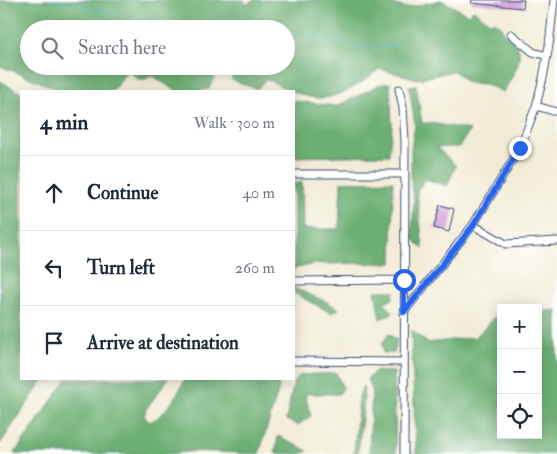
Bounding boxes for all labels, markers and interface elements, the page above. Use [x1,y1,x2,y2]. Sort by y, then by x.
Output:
search box [20,20,295,75]
icon: search [38,34,66,62]
text: Search here [78,36,166,60]
text: 4 min [40,109,88,136]
text: Walk · 300 m [194,113,275,133]
route end [509,137,532,160]
icon: ahead [40,179,68,207]
text: Continue [87,181,158,205]
text: 40 m [242,183,275,203]
icon: left [40,254,68,282]
text: Turn left [87,256,155,280]
text: 260 m [235,258,275,278]
route start [393,269,416,292]
map controls [497,304,542,439]
button: + [497,304,542,349]
icon: arrive [40,329,68,357]
text: Arrive at destination [87,331,239,355]
button: − [497,349,542,394]
button: locate [497,394,542,439]

